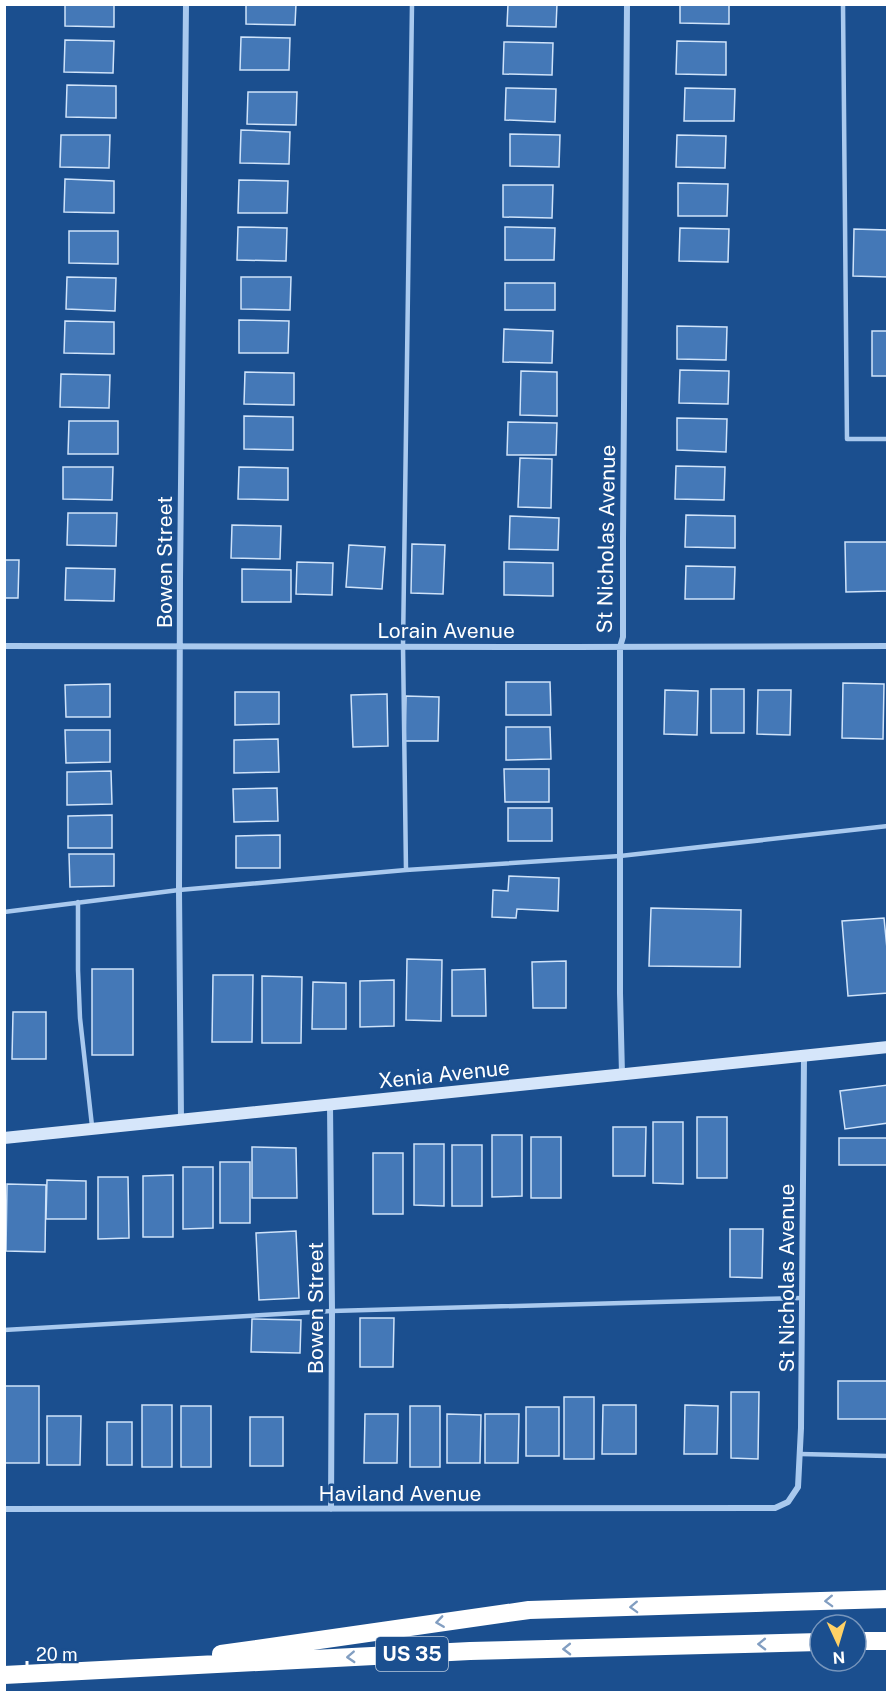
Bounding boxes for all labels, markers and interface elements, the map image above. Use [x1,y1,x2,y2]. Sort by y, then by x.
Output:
street label: St Nicholas Avenue [592,444,620,634]
street label: Bowen Street [152,496,177,628]
street label: Lorain Avenue [377,618,515,643]
street label: Xenia Avenue [377,1055,511,1093]
street label: St Nicholas Avenue [774,1184,799,1372]
street label: Bowen Street [303,1242,328,1374]
street label: Haviland Avenue [319,1481,481,1506]
one-way arrow [825,1594,834,1607]
one-way arrow [630,1600,639,1613]
north arrow [808,1613,868,1673]
one-way arrow [435,1616,445,1628]
scale bar [27,1634,111,1672]
road number: US 35 [376,1637,448,1671]
one-way arrow [757,1637,766,1650]
one-way arrow [562,1642,571,1655]
text: 20 m [36,1644,78,1665]
text: N [832,1648,846,1667]
one-way arrow [346,1651,355,1664]

